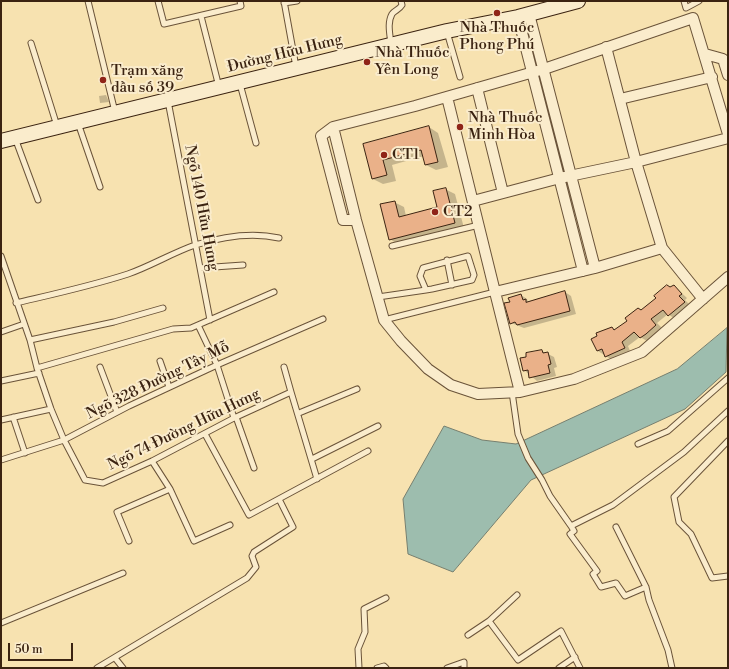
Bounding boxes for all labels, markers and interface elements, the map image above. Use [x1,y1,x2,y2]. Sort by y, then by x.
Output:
marker: Nhà Thuốc Phong Phú [492,8,502,18]
place label: Nhà Thuốc Phong Phú [459,19,535,54]
street label: Đường Hữu Hưng [226,31,344,77]
place label: Nhà Thuốc Yên Long [375,44,450,79]
marker: Nhà Thuốc Yên Long [362,57,372,67]
place label: Trạm xăng dầu số 39 [111,62,183,97]
marker: Trạm xăng dầu số 39 [98,75,108,85]
place label: Nhà Thuốc Minh Hòa [468,109,543,144]
marker: Nhà Thuốc Minh Hòa [455,122,465,132]
street label: Ngõ 140 Hữu Hưng [180,144,222,272]
place label: CT1 [392,146,419,164]
marker: CT1 [379,150,389,160]
place label: CT2 [443,203,472,221]
marker: CT2 [430,207,440,217]
street label: Ngõ 328 Đường Tây Mỗ [83,338,233,424]
street label: Ngõ 74 Đường Hữu Hưng [105,385,263,475]
scale bar [10,635,75,661]
text: 50 m [15,642,43,657]

